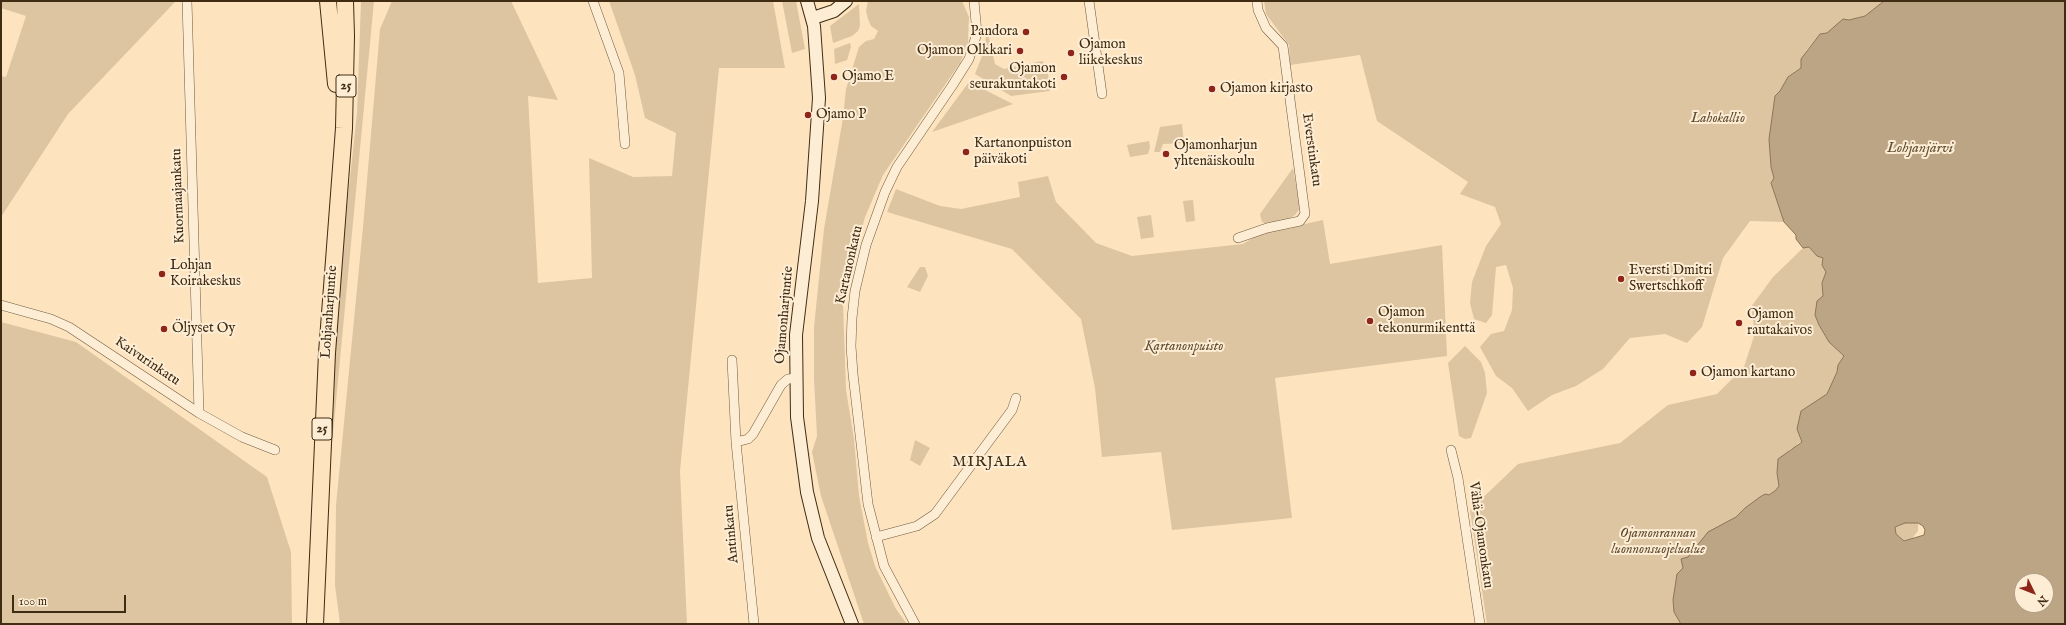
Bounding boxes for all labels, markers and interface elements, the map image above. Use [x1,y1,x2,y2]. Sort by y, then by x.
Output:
place label: Pandora [970,24,1018,40]
marker: Pandora [1021,27,1031,37]
place label: Ojamon liikekeskus [1079,37,1143,70]
place label: Ojamon Olkkari [917,43,1012,59]
marker: Ojamon Olkkari [1015,46,1025,56]
marker: Ojamon liikekeskus [1066,48,1076,58]
place label: Ojamon seurakuntakoti [970,61,1056,94]
place label: Ojamo E [842,69,894,85]
marker: Ojamo E [829,72,839,82]
marker: Ojamon seurakuntakoti [1059,72,1069,82]
road number: 25 [336,75,356,97]
place label: Ojamon kirjasto [1220,81,1313,97]
marker: Ojamon kirjasto [1207,84,1217,94]
place label: Ojamo P [816,107,866,123]
marker: Ojamo P [803,110,813,120]
park label: Lahokallio [1691,111,1745,127]
street label: Everstinkatu [1298,112,1324,188]
place label: Kartanonpuiston päiväkoti [974,136,1072,168]
place label: Ojamonharjun yhtenäiskoulu [1174,138,1257,170]
water label: Lohjanjärvi [1887,140,1953,158]
marker: Kartanonpuiston päiväkoti [961,147,971,157]
street label: Kuormaajankatu [169,148,189,244]
marker: Ojamonharjun yhtenäiskoulu [1161,149,1171,159]
street label: Kartanonkatu [833,224,867,306]
place label: Lohjan Koirakeskus [170,258,241,290]
place label: Eversti Dmitri Swertschkoff [1629,263,1712,296]
street label: Lohjanharjuntie [318,265,342,359]
street label: Ojamonharjuntie [772,265,798,365]
marker: Lohjan Koirakeskus [157,269,167,279]
marker: Eversti Dmitri Swertschkoff [1616,274,1626,284]
place label: Ojamon tekonurmikenttä [1378,305,1475,338]
place label: Ojamon rautakaivos [1747,307,1812,340]
marker: Ojamon tekonurmikenttä [1365,316,1375,326]
marker: Ojamon rautakaivos [1734,318,1744,328]
place label: Öljyset Oy [172,321,235,337]
marker: Öljyset Oy [159,324,169,334]
street label: Kaivurinkatu [111,334,183,390]
park label: Kartanonpuisto [1145,339,1223,355]
place label: Ojamon kartano [1701,365,1795,381]
marker: Ojamon kartano [1688,368,1698,378]
road number: 25 [312,418,332,440]
district label: MIRJALA [952,454,1028,472]
street label: Vähä-Ojamonkatu [1464,481,1496,589]
street label: Antinkatu [721,504,743,564]
park label: Ojamonrannan luonnonsuojelualue [1611,526,1705,558]
north arrow [2014,573,2054,613]
scale bar [14,587,128,613]
text: N [2034,592,2050,609]
text: 100 m [19,594,47,609]

